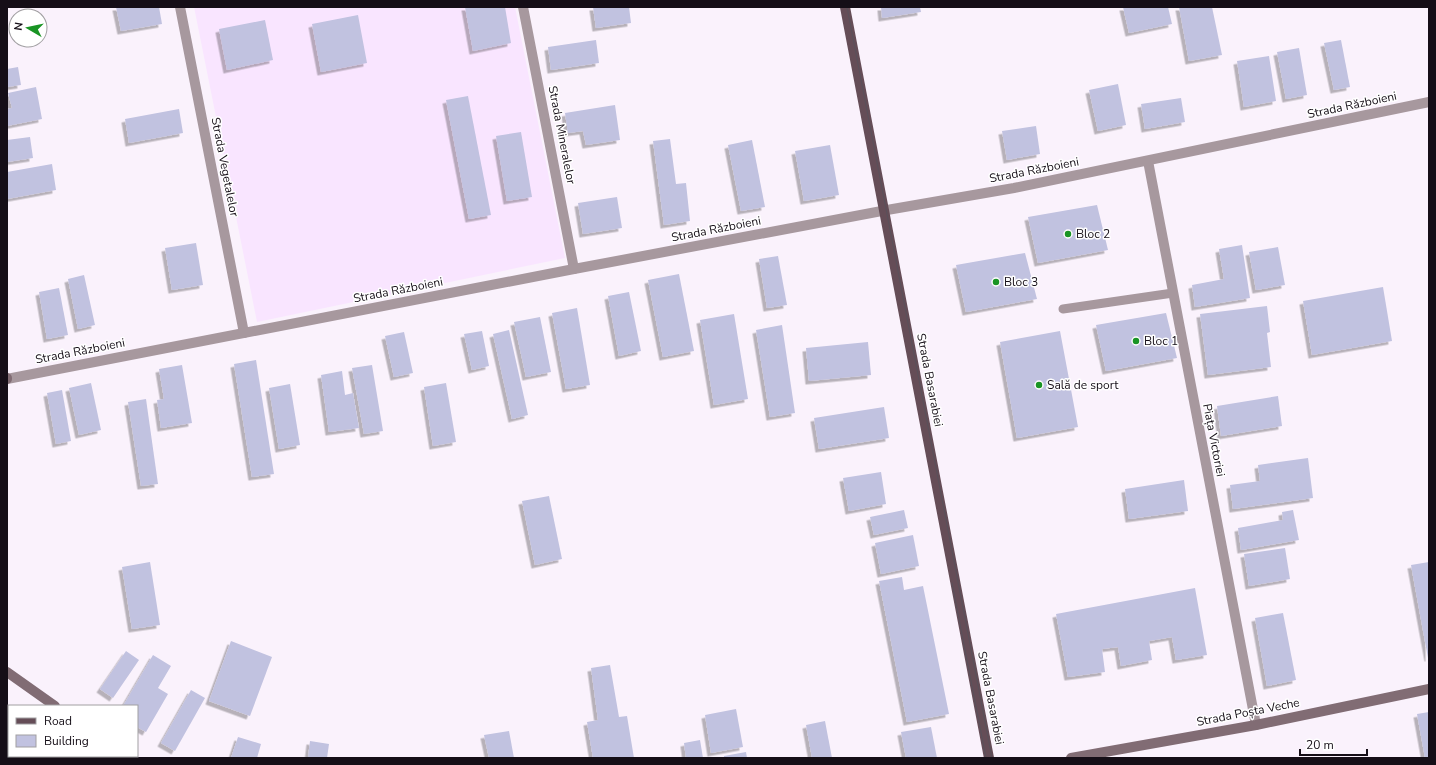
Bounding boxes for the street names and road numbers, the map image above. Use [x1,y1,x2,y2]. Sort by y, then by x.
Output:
street label: Strada Mineralelor [545,84,580,186]
street label: Strada Războieni [1306,88,1398,122]
street label: Strada Vegetalelor [208,116,243,219]
street label: Strada Războieni [988,153,1080,187]
street label: Strada Războieni [670,212,762,246]
street label: Strada Războieni [352,273,444,307]
street label: Strada Basarabiei [913,332,947,428]
street label: Strada Războieni [34,334,126,368]
street label: Piața Victoriei [1199,402,1229,478]
street label: Strada Basarabiei [974,650,1008,746]
street label: Strada Poșta Veche [1195,694,1301,730]

